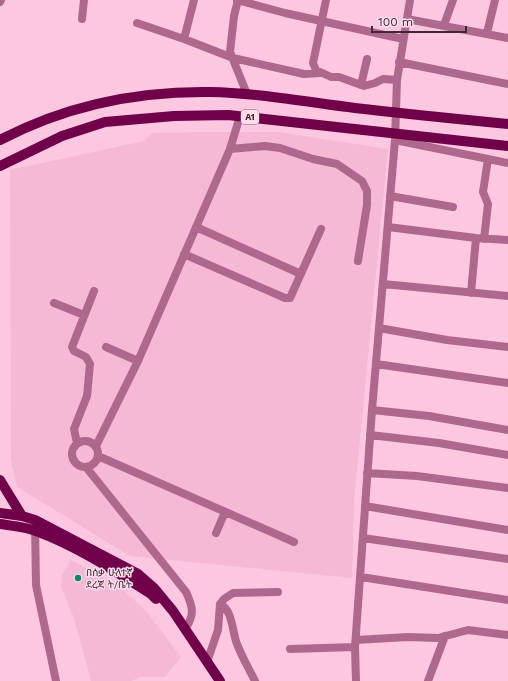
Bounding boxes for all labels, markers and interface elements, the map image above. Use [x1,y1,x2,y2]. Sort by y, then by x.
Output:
scale bar [372,8,466,34]
text: 100 m [378,15,413,29]
road number: A1 [241,110,259,124]
place label: በሰቃ ሁለተኛ ደረጃ ት/ቤት [86,567,133,590]
marker: በሰቃ ሁለተኛ ደረጃ ት/ቤት [73,573,83,583]

